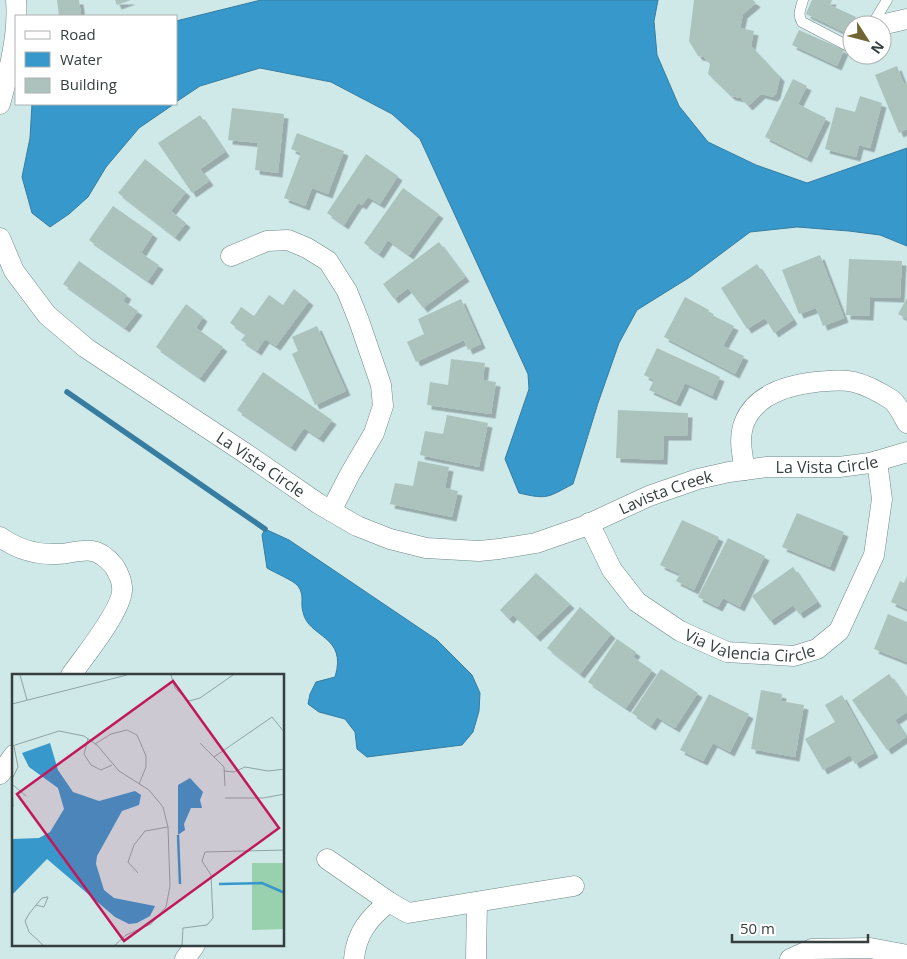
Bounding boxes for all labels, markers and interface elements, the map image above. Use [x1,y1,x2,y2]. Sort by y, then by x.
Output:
legend [15,15,178,105]
north arrow [842,15,892,65]
text: Road [60,24,96,44]
text: N [867,38,889,58]
text: Water [60,49,102,69]
text: Building [60,74,117,94]
street label: La Vista Circle [212,426,310,502]
street label: La Vista Circle [776,450,881,478]
street label: Lavista Creek [615,465,715,520]
street label: Via Valencia Circle [681,623,818,667]
inset map [12,674,285,946]
scale bar [732,912,868,944]
text: 50 m [740,918,775,938]

